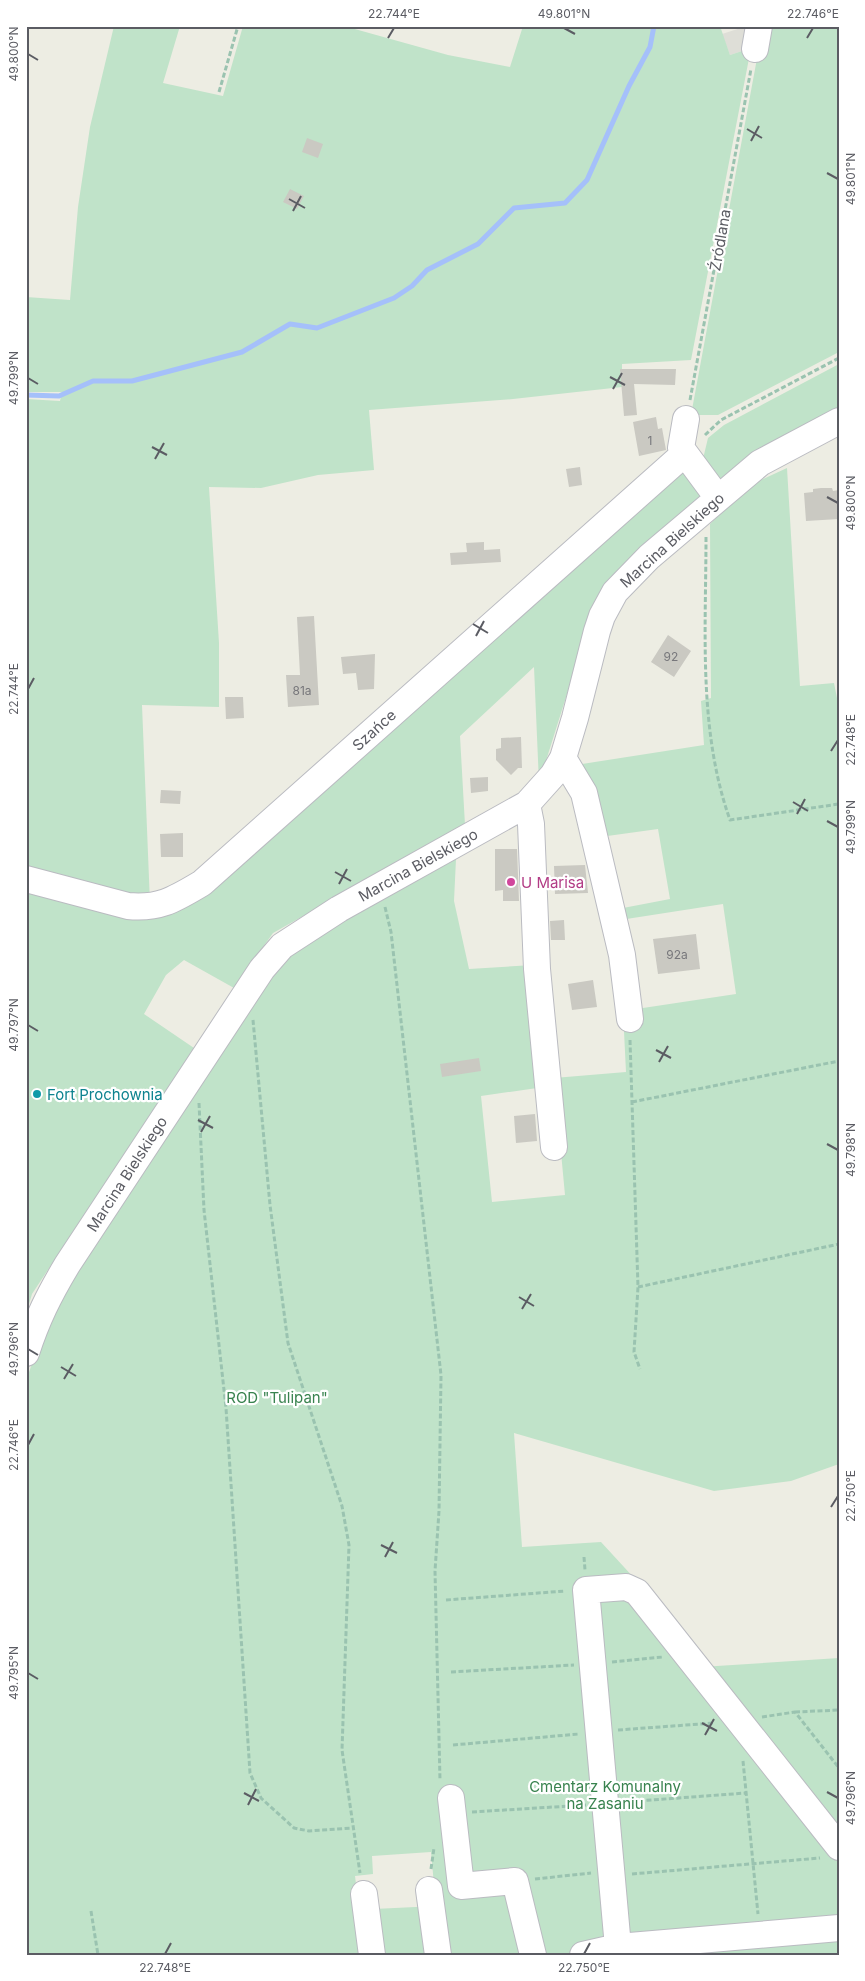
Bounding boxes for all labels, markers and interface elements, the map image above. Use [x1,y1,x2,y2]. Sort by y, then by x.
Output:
text: 22.744°E [368,6,420,21]
text: 49.801°N [538,6,590,21]
text: 22.746°E [787,6,839,21]
text: 49.800°N [6,26,21,82]
text: 49.801°N [843,153,858,205]
street label: Źródlana [705,208,735,272]
text: 49.799°N [6,351,21,405]
house number: 1 [648,433,652,448]
text: 49.800°N [843,475,858,531]
street label: Marcina Bielskiego [616,488,728,592]
house number: 92 [664,649,678,664]
text: 22.744°E [6,663,21,715]
house number: 81a [292,683,312,698]
street label: Szańce [348,705,400,755]
text: 22.748°E [843,714,858,766]
text: 49.799°N [843,800,858,854]
street label: Marcina Bielskiego [355,824,481,906]
place label: U Marisa [521,873,584,892]
marker: U Marisa [505,876,517,888]
house number: 92a [666,947,688,962]
text: 49.797°N [6,998,21,1052]
place label: Fort Prochownia [47,1085,163,1104]
marker: Fort Prochownia [31,1088,43,1100]
street label: Marcina Bielskiego [83,1113,171,1235]
text: 49.798°N [843,1123,858,1177]
text: 49.796°N [6,1322,21,1376]
park label: ROD "Tulipan" [226,1388,328,1407]
text: 22.746°E [6,1419,21,1471]
text: 22.750°E [843,1470,858,1522]
text: 49.795°N [6,1646,21,1700]
text: 49.796°N [843,1771,858,1825]
park label: Cmentarz Komunalny na Zasaniu [529,1777,681,1813]
text: 22.748°E [139,1960,191,1975]
text: 22.750°E [558,1960,610,1975]

